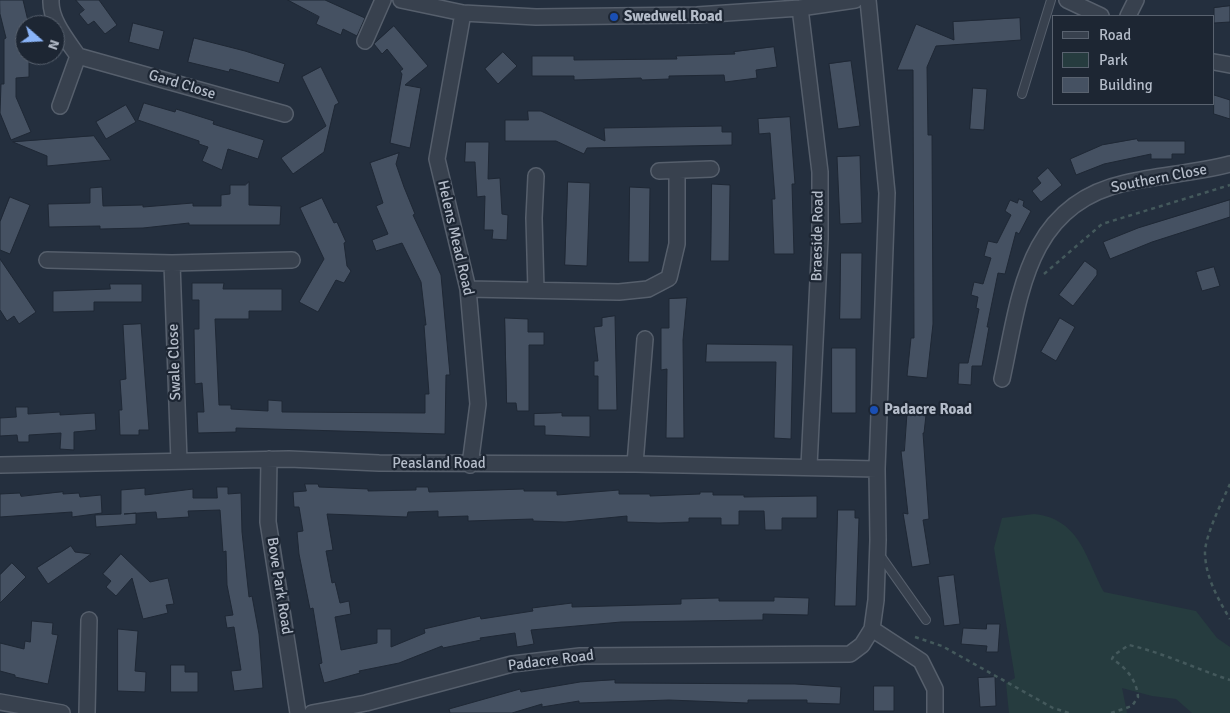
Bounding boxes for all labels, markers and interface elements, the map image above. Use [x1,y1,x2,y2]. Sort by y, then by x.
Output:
place label: Swedwell Road [624,8,723,26]
marker: Swedwell Road [608,11,620,23]
north arrow [15,15,65,65]
legend [1052,15,1215,105]
text: Road [1099,26,1131,44]
text: N [44,37,63,52]
text: Park [1099,51,1128,69]
street label: Gard Close [146,66,218,104]
text: Building [1099,76,1153,94]
street label: Southern Close [1109,161,1209,197]
street label: Helens Mead Road [433,179,477,297]
street label: Braeside Road [808,190,828,282]
street label: Swale Close [165,323,185,401]
place label: Padacre Road [884,401,972,419]
marker: Padacre Road [868,404,880,416]
street label: Peasland Road [392,455,486,473]
street label: Bove Park Road [262,536,296,636]
street label: Padacre Road [507,647,595,675]

